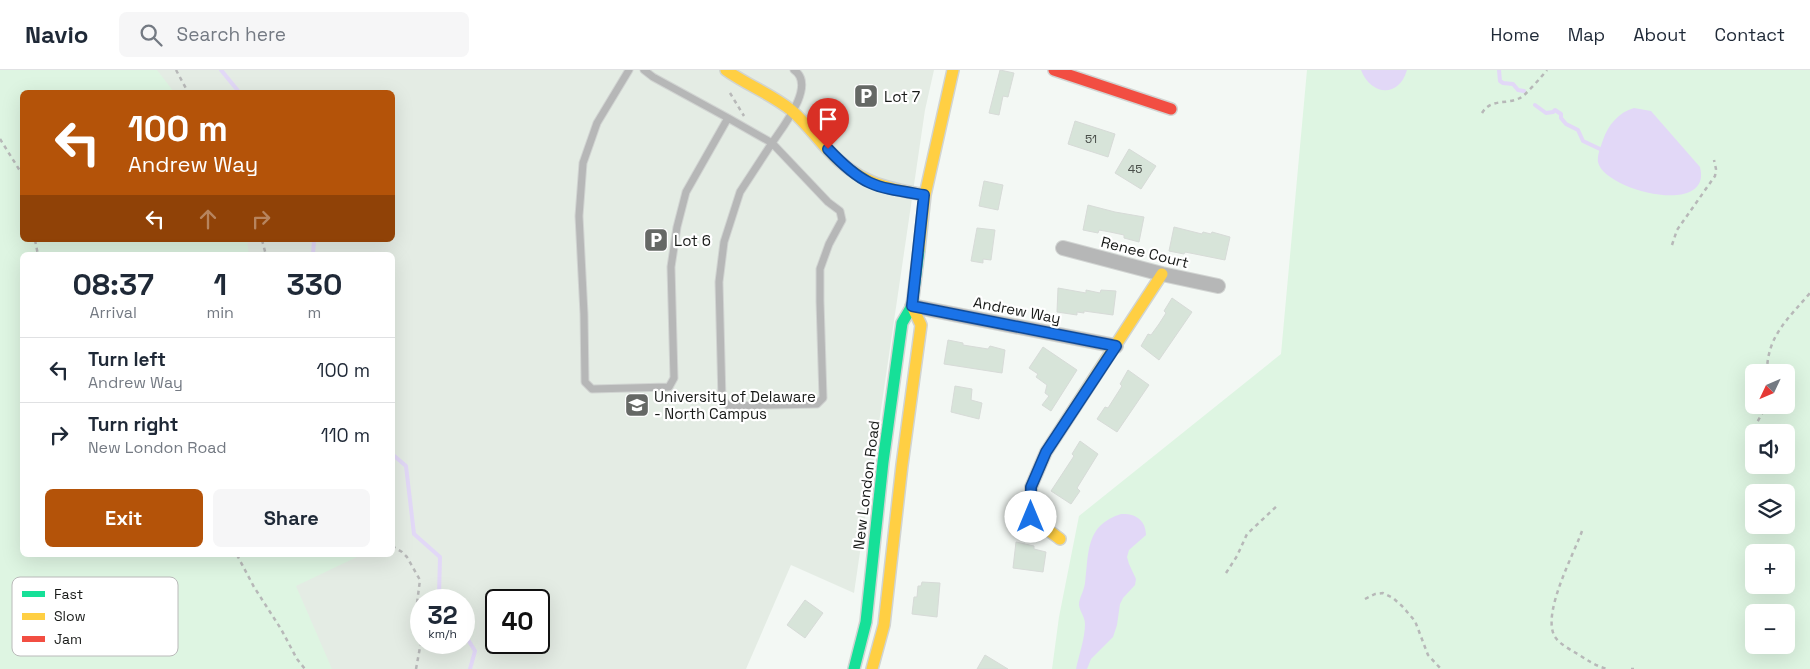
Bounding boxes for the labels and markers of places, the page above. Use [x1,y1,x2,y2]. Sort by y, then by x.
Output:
parking icon: Lot 7 [853,83,879,109]
place label: Lot 7 [884,87,920,106]
pin [807,98,849,149]
parking icon: Lot 6 [643,227,669,253]
place label: Lot 6 [674,231,711,250]
place label: University of Delaware - North Campus [654,387,816,423]
school or university icon: University of Delaware - North Campus [624,392,650,418]

